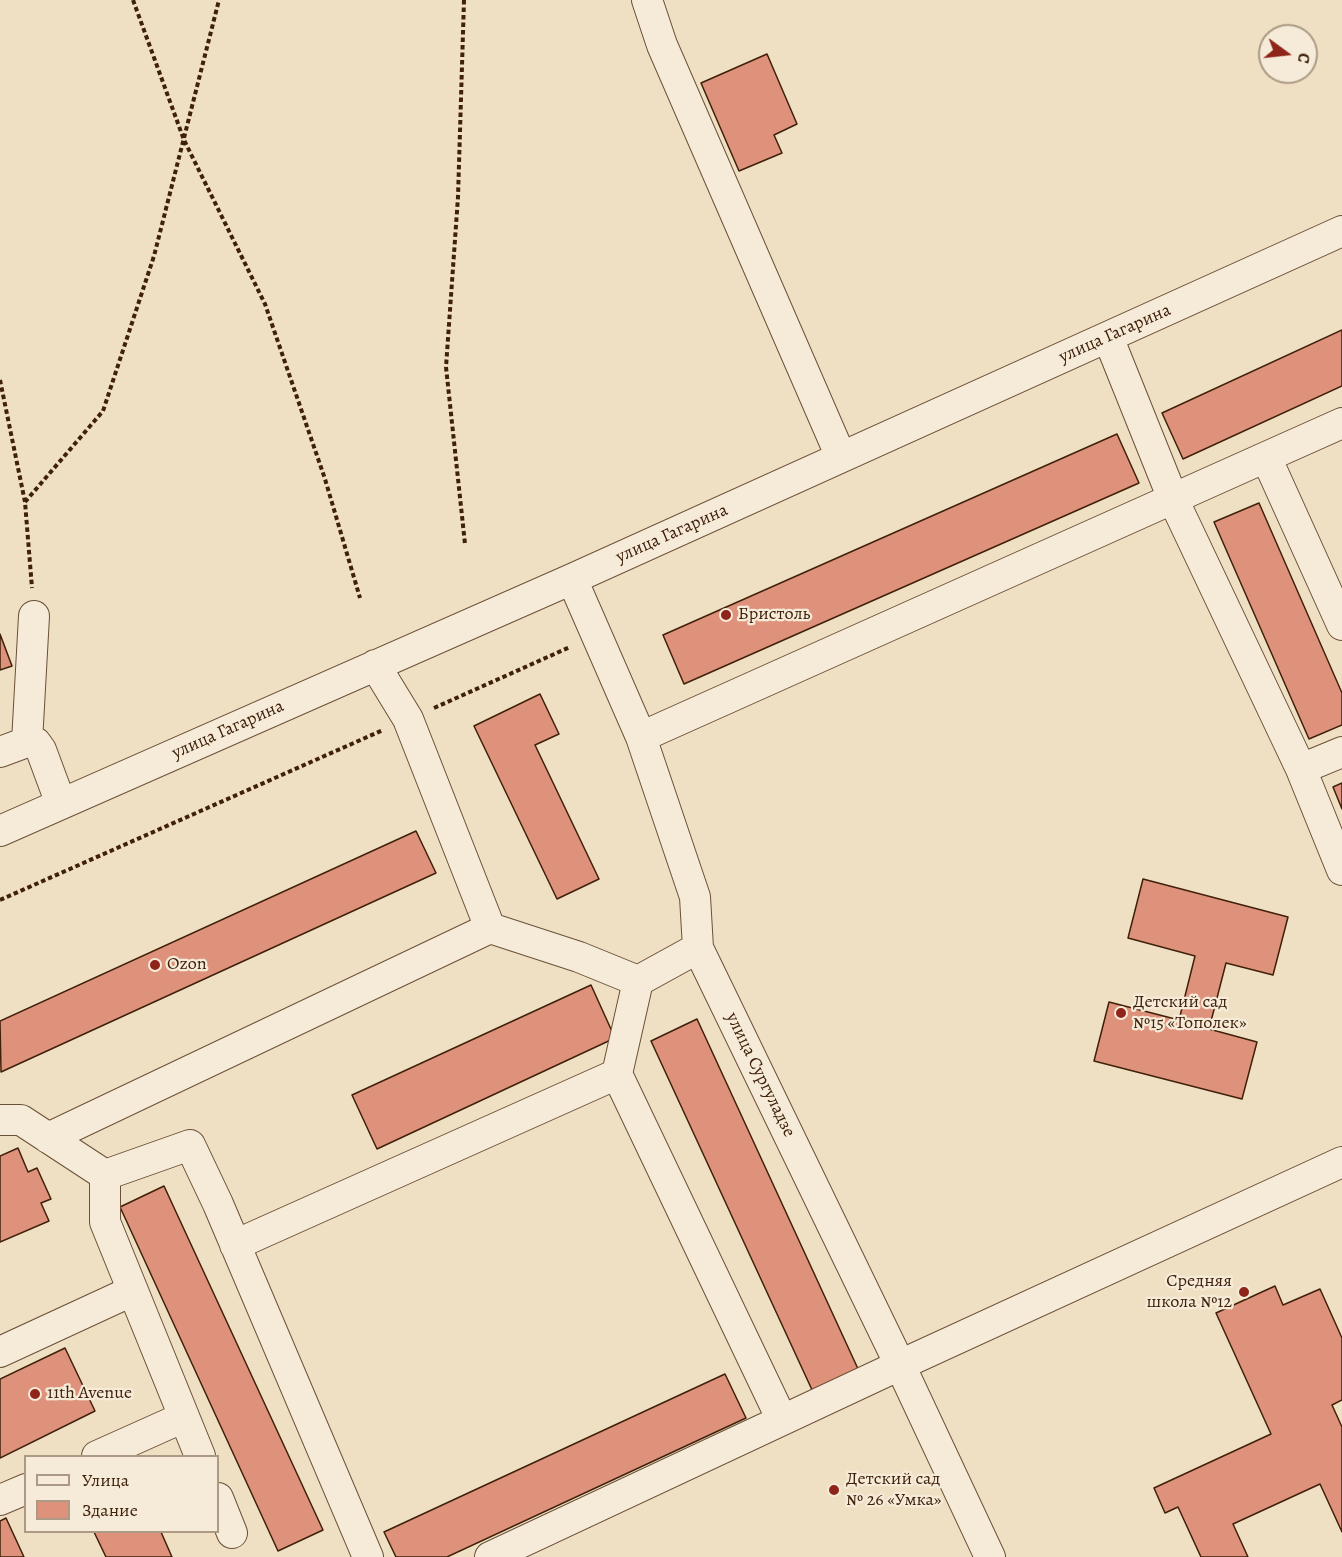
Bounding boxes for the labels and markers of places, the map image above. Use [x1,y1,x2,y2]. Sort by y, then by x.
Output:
place label: Бристоль [738,604,810,626]
marker: Бристоль [719,608,733,622]
place label: Ozon [167,954,207,976]
marker: Ozon [148,958,162,972]
place label: Детский сад №15 «Тополек» [1133,992,1247,1034]
marker: Детский сад №15 «Тополек» [1114,1006,1128,1020]
place label: Средняя школа №12 [1147,1271,1232,1314]
marker: Средняя школа №12 [1237,1285,1251,1299]
place label: 11th Avenue [47,1383,132,1405]
marker: 11th Avenue [28,1387,42,1401]
place label: Детский сад № 26 «Умка» [846,1469,942,1512]
marker: Детский сад № 26 «Умка» [827,1483,841,1497]

